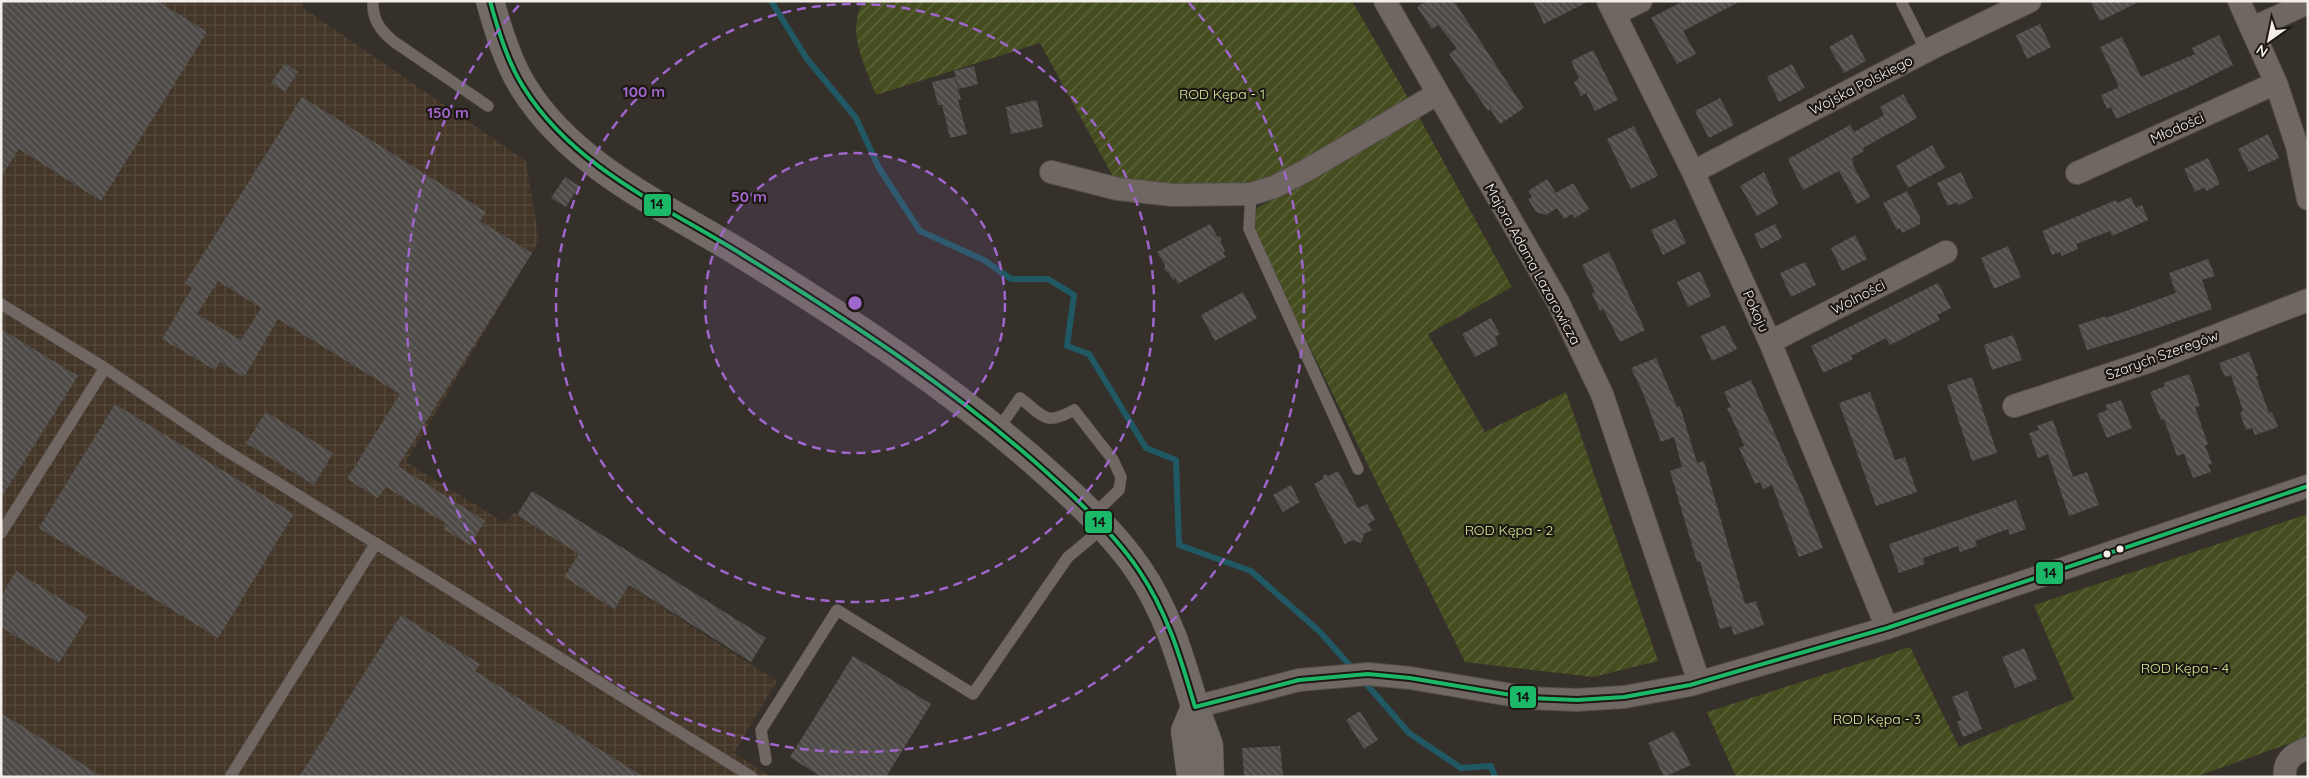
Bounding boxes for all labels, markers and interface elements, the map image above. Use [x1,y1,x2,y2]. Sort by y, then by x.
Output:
north arrow [2244,15,2294,65]
text: N [2253,41,2271,61]
street label: Wojska Polskiego [1806,51,1916,119]
text: 100 m [623,82,665,101]
park label: ROD Kępa - 1 [1179,85,1265,103]
text: 150 m [427,103,469,122]
street label: Młodości [2147,108,2207,148]
street label: Majora Adama Lazarowicza [1481,180,1585,348]
text: 50 m [731,187,767,206]
line badge: 14 [643,193,672,217]
text: 14 [650,195,664,213]
street label: Wolności [1828,276,1888,318]
street label: Pokoju [1739,287,1773,335]
centre of rings [846,294,864,312]
street label: Szarych Szeregów [2103,326,2221,384]
line badge: 14 [1084,510,1113,534]
text: 14 [1092,513,1106,531]
park label: ROD Kępa - 2 [1465,521,1554,539]
unlabelled marker [2115,544,2125,554]
unlabelled marker [2102,549,2112,559]
line badge: 14 [2035,561,2064,585]
text: 14 [2043,564,2057,582]
park label: ROD Kępa - 4 [2141,659,2229,677]
line badge: 14 [1509,685,1537,709]
text: 14 [1516,688,1530,706]
park label: ROD Kępa - 3 [1833,710,1921,728]

